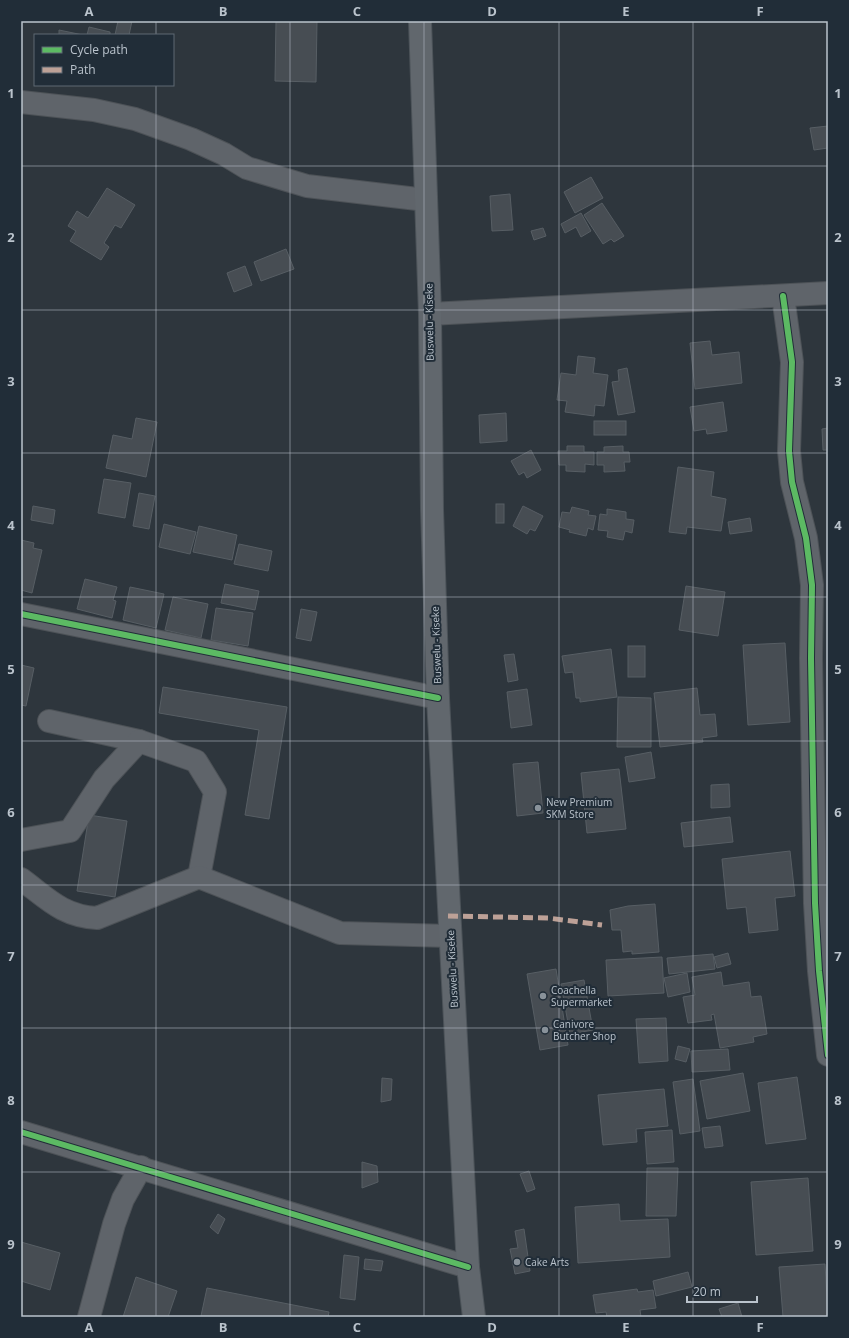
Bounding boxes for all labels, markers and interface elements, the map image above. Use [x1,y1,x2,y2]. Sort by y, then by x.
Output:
text: A [85,2,94,20]
text: B [219,2,228,20]
text: C [353,2,361,20]
text: D [487,2,497,20]
text: E [622,2,630,20]
text: F [756,2,764,20]
legend [34,34,174,86]
text: Cycle path [70,41,128,58]
text: Path [70,61,96,78]
text: 1 [7,84,15,102]
text: 1 [834,84,842,102]
text: 2 [7,228,15,246]
text: 2 [834,228,842,246]
street label: Buswelu - Kiseke [421,283,437,361]
text: 3 [7,372,15,390]
text: 3 [834,372,842,390]
text: 4 [7,516,15,534]
text: 4 [834,516,842,534]
street label: Buswelu - Kiseke [428,606,444,684]
text: 5 [7,660,15,678]
text: 5 [834,660,842,678]
place label: New Premium SKM Store [546,795,612,821]
text: 6 [7,803,15,821]
marker: New Premium SKM Store [533,803,543,813]
text: 6 [834,803,842,821]
street label: Buswelu - Kiseke [443,929,461,1008]
text: 7 [7,947,15,965]
text: 7 [834,947,842,965]
place label: Coachella Supermarket [551,983,612,1009]
marker: Coachella Supermarket [538,991,548,1001]
place label: Canivore Butcher Shop [553,1017,616,1043]
marker: Canivore Butcher Shop [540,1025,550,1035]
text: 8 [7,1091,15,1109]
text: 8 [834,1091,842,1109]
text: 9 [7,1235,15,1253]
text: 9 [834,1235,842,1253]
place label: Cake Arts [525,1255,569,1269]
marker: Cake Arts [512,1257,522,1267]
scale bar [687,1278,757,1304]
text: 20 m [693,1283,721,1300]
text: A [85,1318,94,1336]
text: B [219,1318,228,1336]
text: C [353,1318,361,1336]
text: D [487,1318,497,1336]
text: E [622,1318,630,1336]
text: F [756,1318,764,1336]

